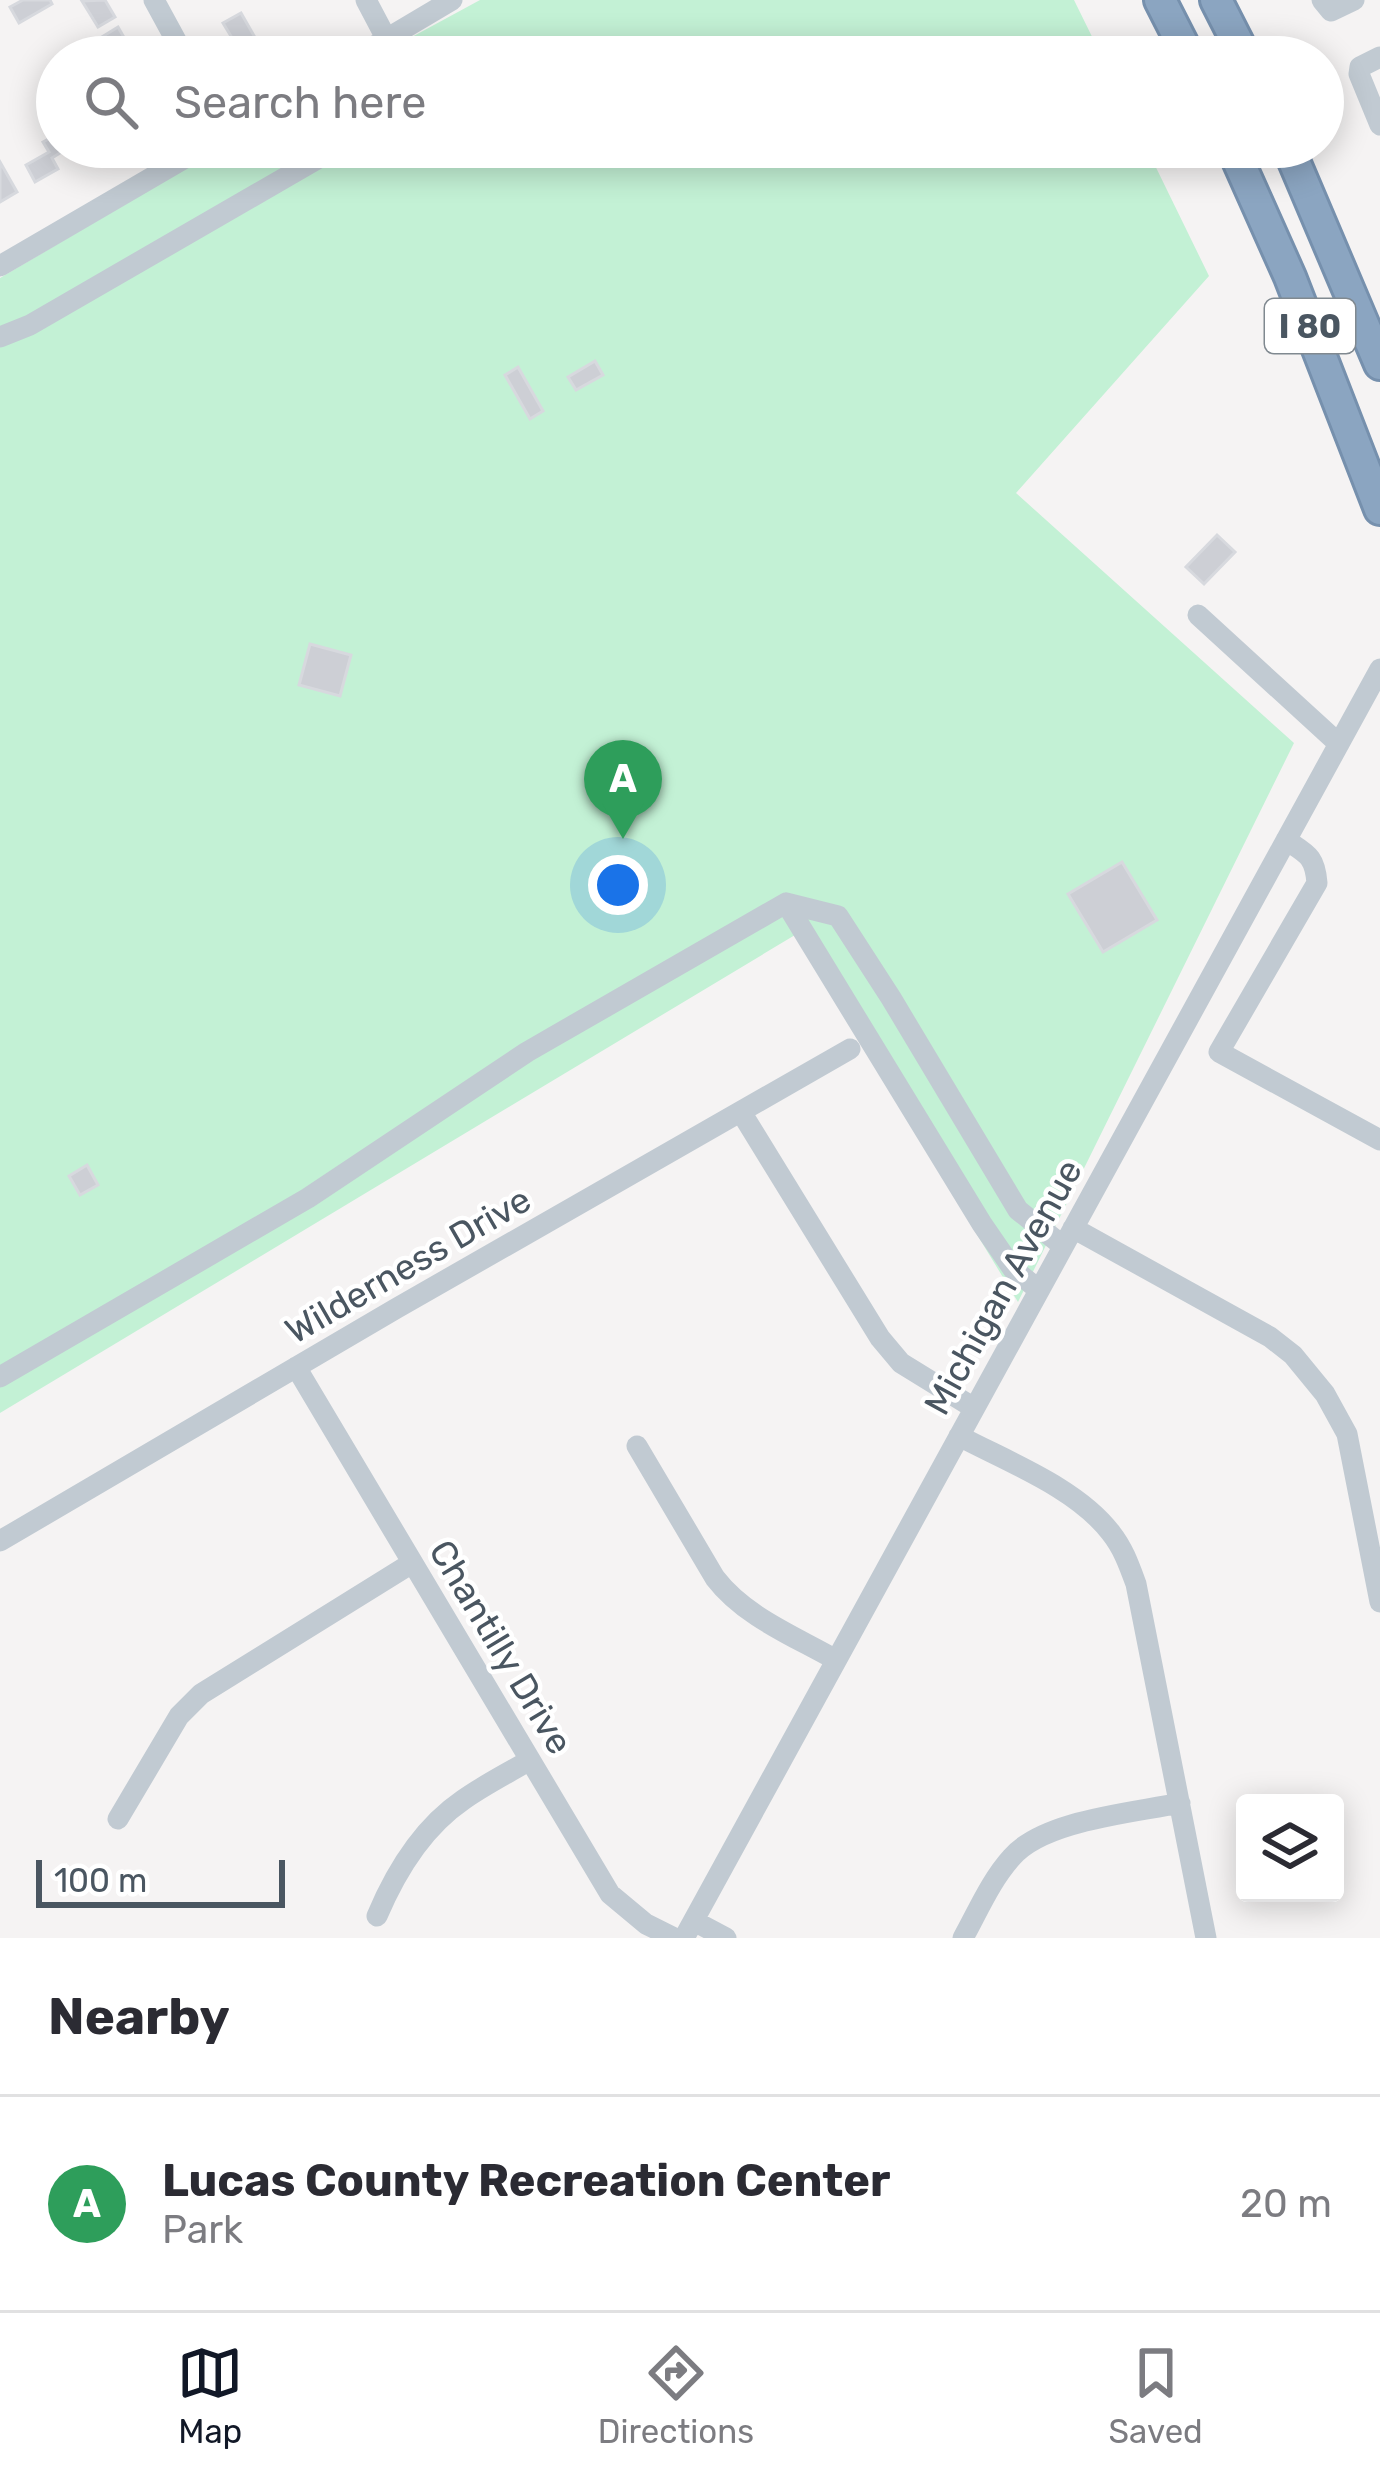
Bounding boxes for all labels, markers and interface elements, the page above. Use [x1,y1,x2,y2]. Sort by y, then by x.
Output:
search box [36,36,1344,168]
icon: search [78,69,144,135]
text: Search here [174,76,426,129]
road number: I 80 [1265,299,1355,353]
pin: A [584,740,662,839]
your location [588,855,648,915]
street label: Michigan Avenue [915,1152,1091,1422]
street label: Wilderness Drive [278,1177,538,1353]
street label: Chantilly Drive [420,1532,582,1762]
map controls [1236,1794,1344,1902]
button: layers [1236,1794,1344,1902]
scale bar [36,1854,285,1907]
text: 100 m [54,1861,147,1900]
text: Nearby [48,1986,230,2047]
text: Lucas County Recreation Center [162,2154,890,2207]
text: A [73,2181,101,2227]
text: 20 m [1240,2181,1332,2227]
text: Park [162,2207,243,2253]
tab: Map [177,2340,243,2451]
tab: Directions [598,2340,754,2451]
tab: Saved [1109,2340,1203,2451]

